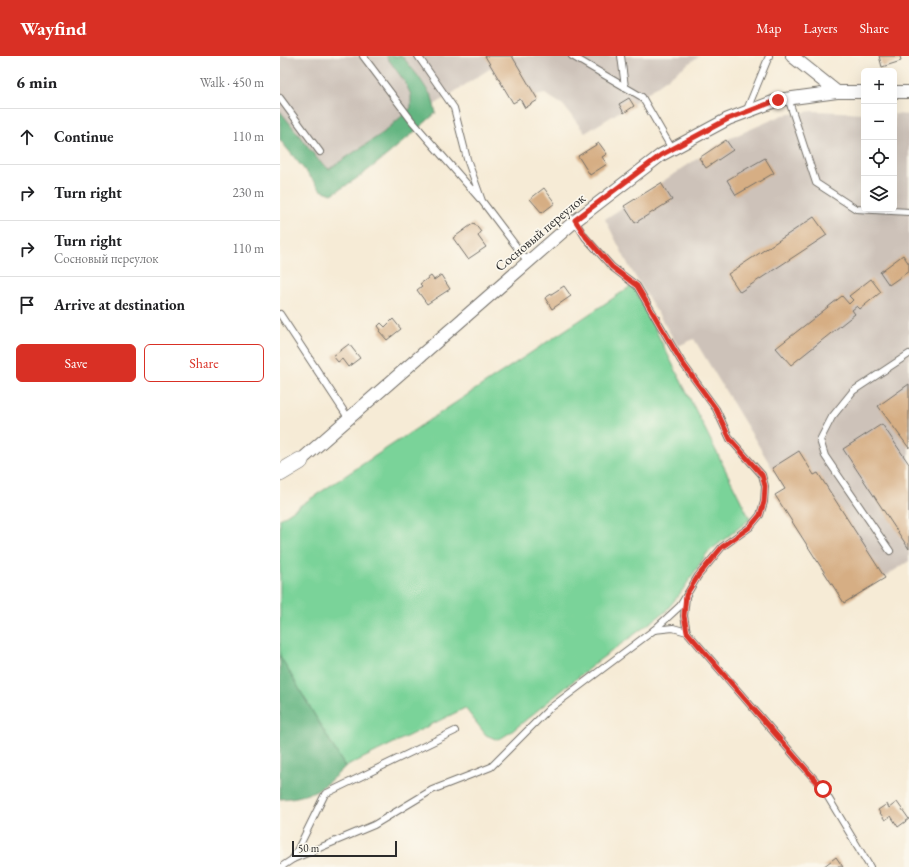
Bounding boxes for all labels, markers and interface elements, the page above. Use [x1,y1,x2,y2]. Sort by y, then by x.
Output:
text: Wayfind [20,16,87,41]
text: Map [756,19,781,37]
text: Layers [803,19,838,37]
text: Share [860,19,889,37]
map controls [861,68,897,212]
button: + [861,68,897,104]
text: 6 min [16,71,57,93]
text: Walk · 450 m [200,74,264,91]
route end [769,91,787,109]
button: − [861,104,897,140]
icon: ahead [16,126,38,148]
text: Continue [54,127,114,146]
text: 110 m [233,128,264,145]
button: locate [861,140,897,176]
button: layers [861,176,897,212]
icon: right [16,182,38,204]
text: Turn right [54,183,122,202]
text: 230 m [233,184,264,201]
street label: Сосновый переулок [491,189,589,275]
text: Turn right [54,231,122,250]
icon: right [16,238,38,260]
text: 110 m [233,240,264,257]
text: Сосновый переулок [54,250,159,267]
icon: arrive [16,294,38,316]
text: Arrive at destination [54,295,185,314]
button: Save [16,344,136,382]
button: Share [144,344,264,382]
route start [814,780,832,798]
scale bar [292,839,397,858]
text: 50 m [298,841,319,855]

